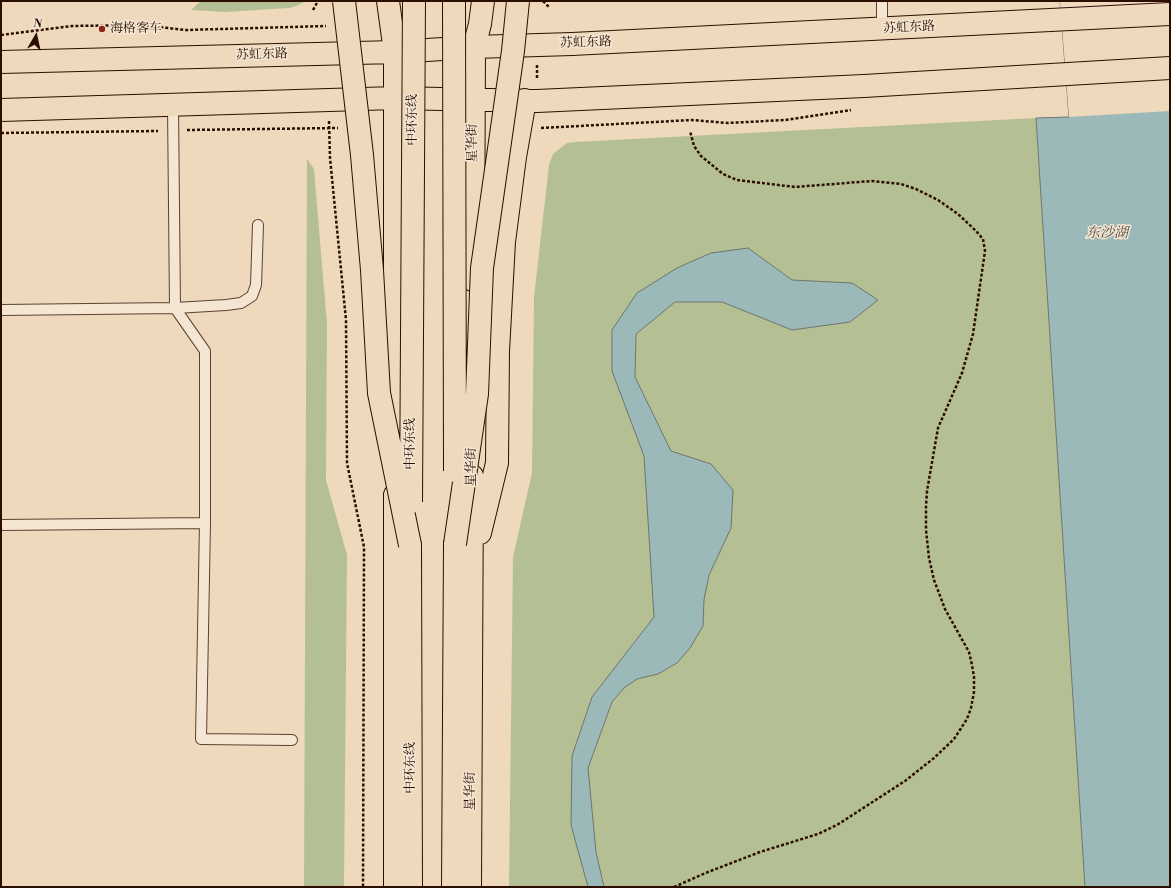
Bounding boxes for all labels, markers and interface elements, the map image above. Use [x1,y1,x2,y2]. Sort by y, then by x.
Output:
north arrow [16,16,56,56]
text: N [32,17,43,32]
street label: 苏虹东路 [883,19,935,37]
place label: 海格客车 [110,21,162,37]
marker: 海格客车 [97,24,107,34]
street label: 苏虹东路 [560,34,612,52]
street label: 苏虹东路 [236,46,288,64]
street label: 中环东线 [405,94,421,146]
street label: 星华街 [465,123,481,163]
water label: 东沙湖 [1086,226,1128,242]
street label: 中环东线 [403,418,419,470]
street label: 星华街 [464,448,480,486]
street label: 中环东线 [403,742,419,794]
street label: 星华街 [463,772,479,810]

